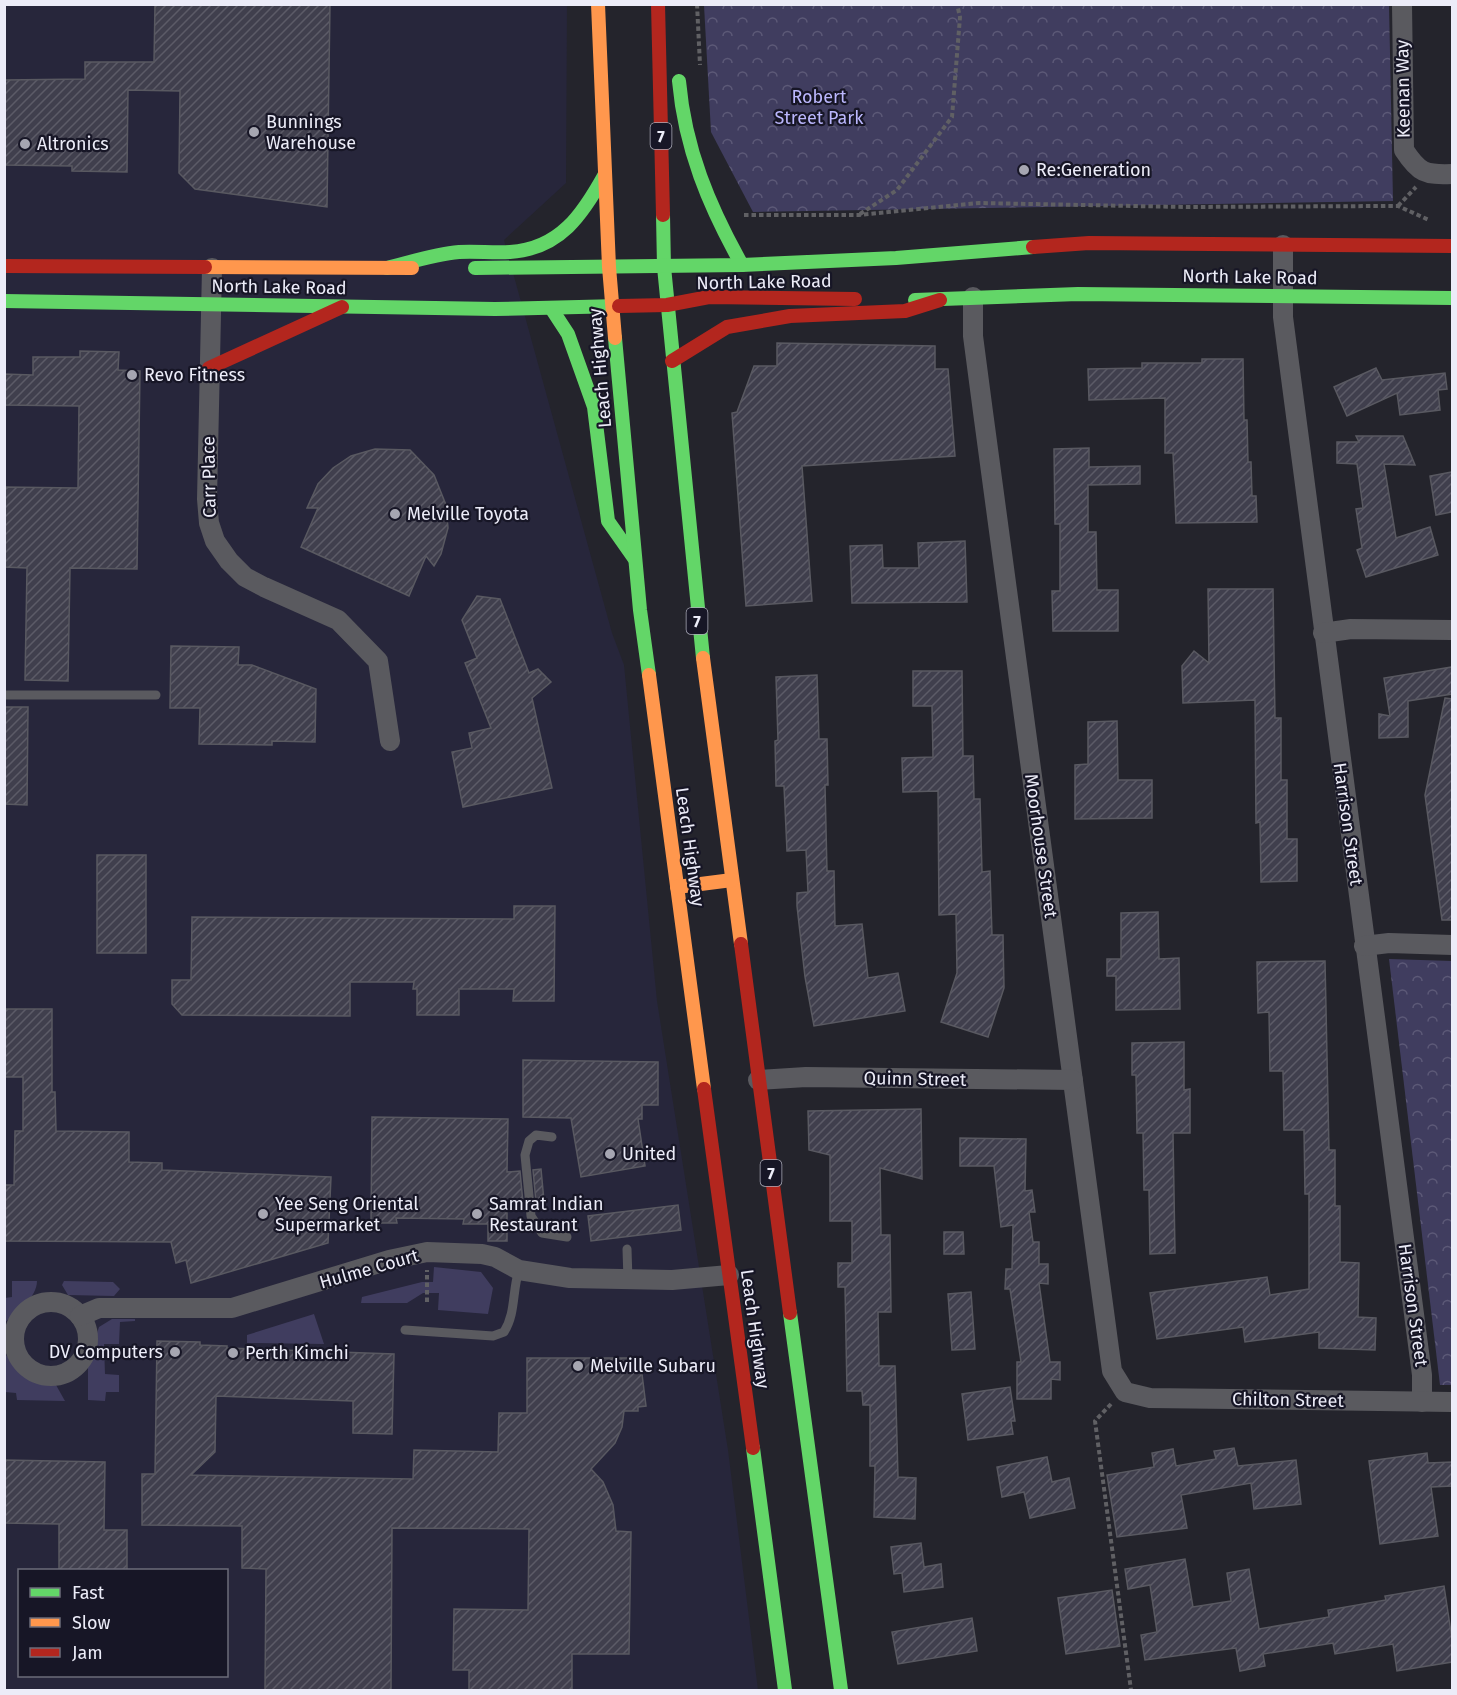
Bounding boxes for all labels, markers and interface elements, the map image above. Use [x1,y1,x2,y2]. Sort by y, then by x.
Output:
street label: Keenan Way [1391,40,1415,138]
park label: Robert Street Park [774,86,864,129]
place label: Bunnings Warehouse [266,111,356,154]
road number: 7 [650,123,672,149]
marker: Bunnings Warehouse [247,125,261,139]
place label: Altronics [37,133,109,155]
marker: Altronics [18,137,32,151]
place label: Re:Generation [1036,159,1151,181]
marker: Re:Generation [1017,163,1031,177]
street label: North Lake Road [1182,265,1318,289]
street label: North Lake Road [696,270,832,294]
street label: North Lake Road [211,275,347,299]
street label: Leach Highway [584,307,616,429]
place label: Revo Fitness [144,364,245,386]
marker: Revo Fitness [125,368,139,382]
street label: Carr Place [197,436,221,518]
place label: Melville Toyota [407,503,529,525]
marker: Melville Toyota [388,507,402,521]
road number: 7 [686,608,708,634]
street label: Harrison Street [1328,761,1368,887]
street label: Moorhouse Street [1020,773,1062,920]
street label: Leach Highway [671,786,709,908]
street label: Quinn Street [863,1067,967,1091]
place label: United [622,1143,676,1165]
marker: United [603,1147,617,1161]
road number: 7 [760,1160,782,1186]
place label: Yee Seng Oriental Supermarket [275,1193,419,1236]
place label: Samrat Indian Restaurant [489,1193,603,1236]
marker: Yee Seng Oriental Supermarket [256,1207,270,1221]
marker: Samrat Indian Restaurant [470,1207,484,1221]
street label: Harrison Street [1393,1242,1433,1368]
street label: Hulme Court [317,1244,422,1294]
street label: Leach Highway [736,1268,774,1390]
place label: DV Computers [49,1341,163,1363]
place label: Perth Kimchi [245,1342,349,1364]
marker: DV Computers [168,1345,182,1359]
marker: Perth Kimchi [226,1346,240,1360]
place label: Melville Subaru [590,1355,716,1377]
marker: Melville Subaru [571,1359,585,1373]
street label: Chilton Street [1232,1388,1345,1412]
legend [18,1569,228,1677]
text: Fast [72,1582,105,1604]
text: Slow [72,1612,111,1634]
text: Jam [72,1642,103,1664]

